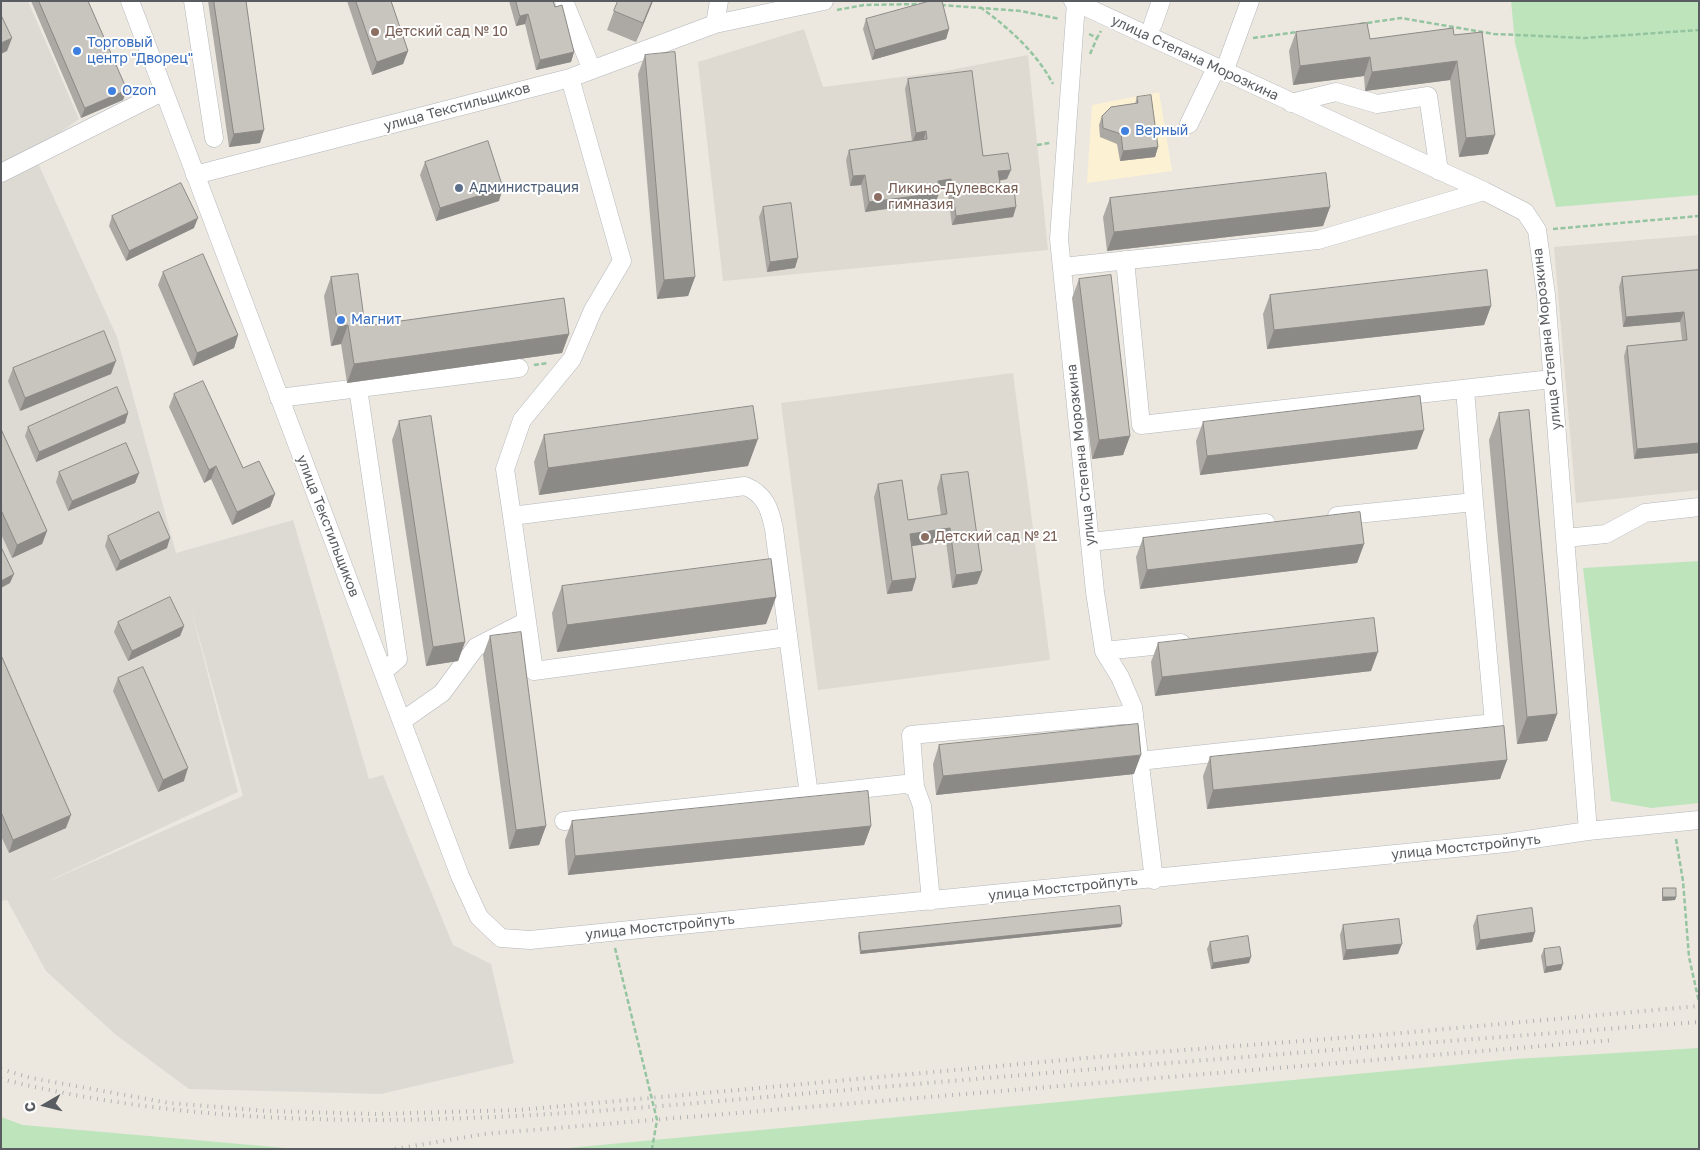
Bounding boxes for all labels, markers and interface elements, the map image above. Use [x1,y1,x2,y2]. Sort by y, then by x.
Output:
street label: улица Степана Морозкина [1109,12,1281,104]
place label: Детский сад № 10 [385,24,508,40]
marker: Детский сад № 10 [369,26,381,38]
place label: Торговый центр "Дворец" [87,35,193,68]
marker: Торговый центр "Дворец" [71,45,83,57]
street label: улица Текстильщиков [382,79,532,135]
place label: Ozon [122,83,156,99]
marker: Ozon [106,85,118,97]
place label: Верный [1135,123,1188,139]
marker: Верный [1119,125,1131,137]
place label: Администрация [469,180,579,196]
place label: Ликино-Дулевская гимназия [888,181,1019,213]
marker: Администрация [453,182,465,194]
marker: Ликино-Дулевская гимназия [872,191,884,203]
street label: улица Степана Морозкина [1529,247,1565,431]
place label: Магнит [351,312,401,328]
marker: Магнит [335,314,347,326]
street label: улица Степана Морозкина [1063,363,1099,547]
street label: улица Текстильщиков [293,453,363,599]
place label: Детский сад № 21 [935,529,1057,545]
marker: Детский сад № 21 [919,531,931,543]
street label: улица Мостстройпуть [1390,831,1542,863]
street label: улица Мостстройпуть [987,872,1139,904]
street label: улица Мостстройпуть [584,911,736,943]
north arrow [20,1080,70,1130]
text: С [21,1101,39,1113]

